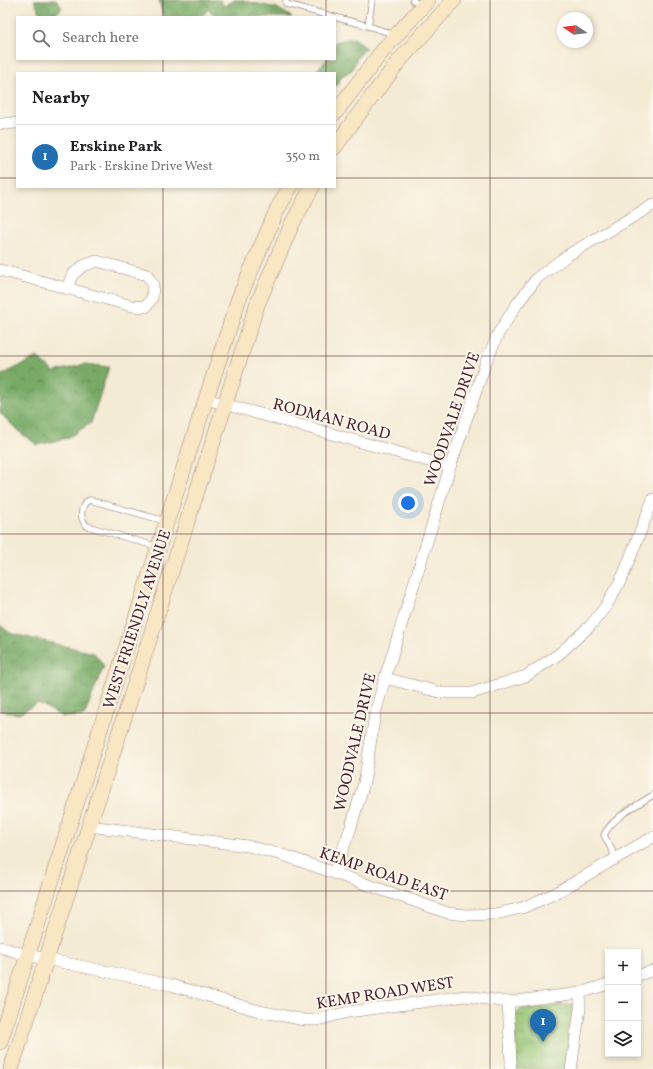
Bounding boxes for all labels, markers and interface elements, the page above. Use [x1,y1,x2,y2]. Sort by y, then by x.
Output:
north arrow [557,12,593,48]
search box [16,16,336,60]
icon: search [30,27,52,49]
text: Search here [62,28,139,49]
text: Nearby [32,87,90,110]
text: Erskine Park [70,137,162,158]
text: 1 [42,148,48,166]
text: 350 m [285,148,320,166]
text: Park · Erskine Drive West [70,158,213,176]
street label: WOODVALE DRIVE [419,349,486,490]
street label: RODMAN ROAD [270,394,393,446]
your location [398,493,418,513]
street label: WEST FRIENDLY AVENUE [98,527,177,712]
street label: WOODVALE DRIVE [329,671,383,814]
street label: KEMP ROAD EAST [316,843,451,907]
map controls [605,949,641,1057]
button: + [605,949,641,985]
street label: KEMP ROAD WEST [315,972,456,1016]
button: − [605,985,641,1021]
pin: 1 [530,1009,556,1042]
button: layers [605,1021,641,1057]

